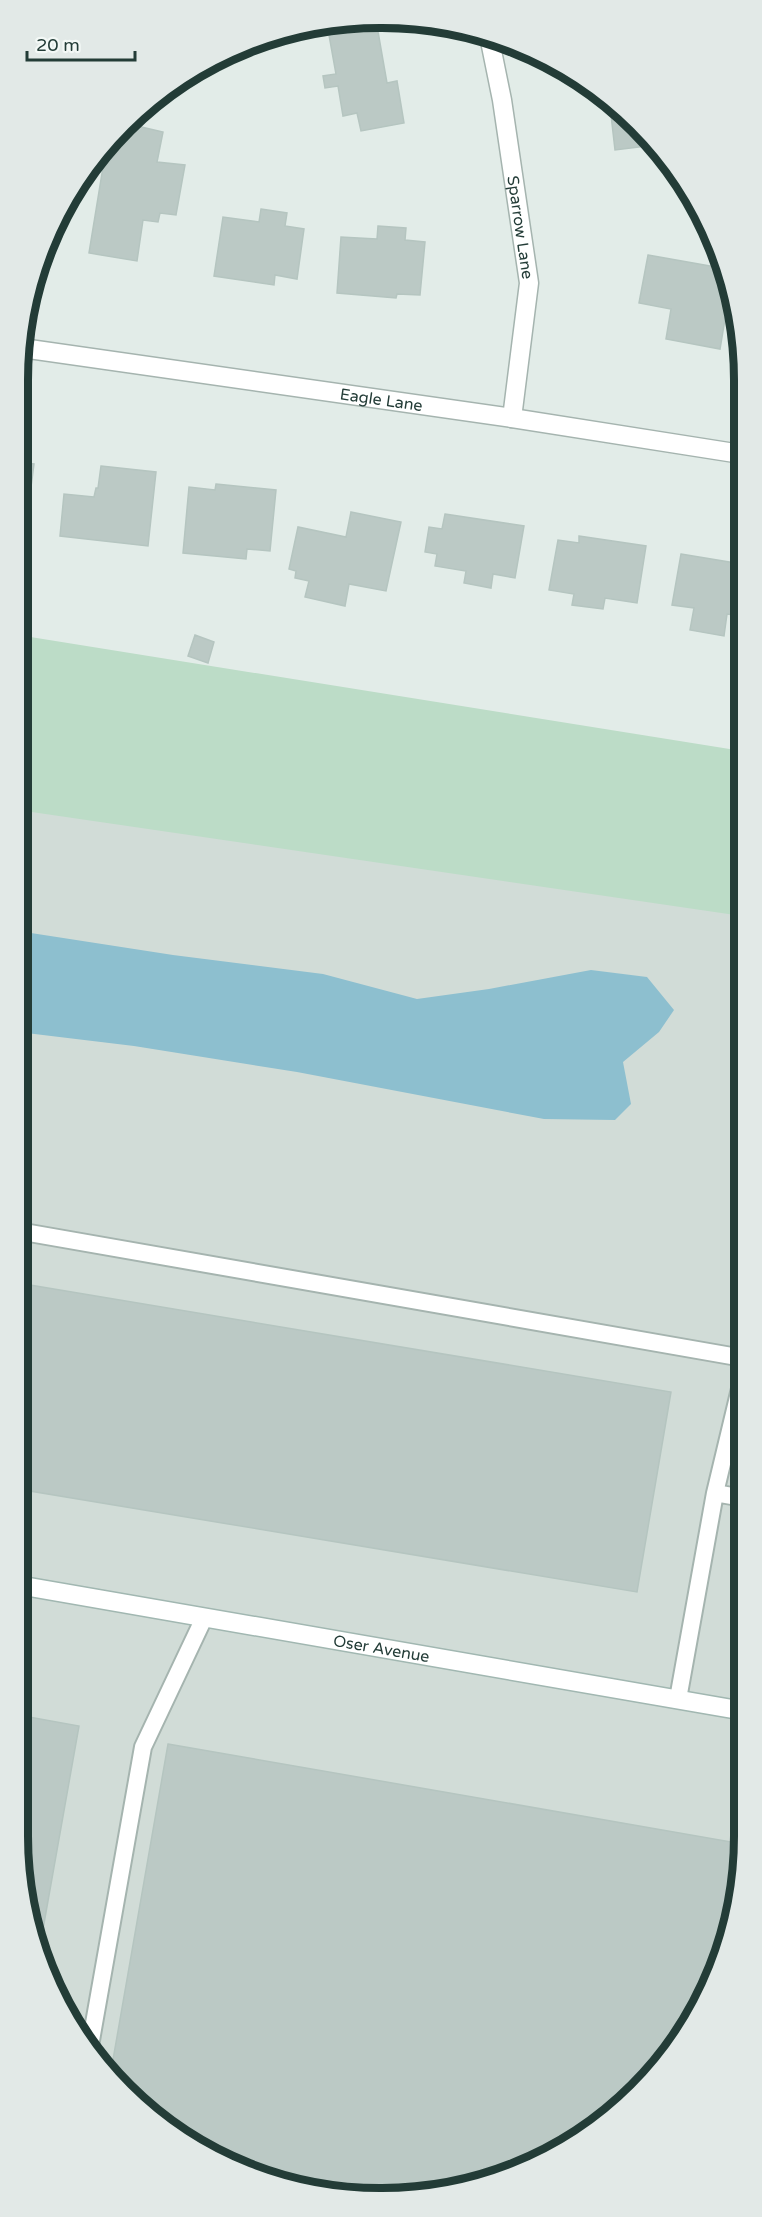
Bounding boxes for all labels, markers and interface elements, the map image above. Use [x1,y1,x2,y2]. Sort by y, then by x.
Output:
scale bar [27,24,135,62]
text: 20 m [36,34,80,56]
street label: Sparrow Lane [502,174,537,281]
street label: Eagle Lane [338,385,424,416]
street label: Oser Avenue [332,1631,431,1667]

